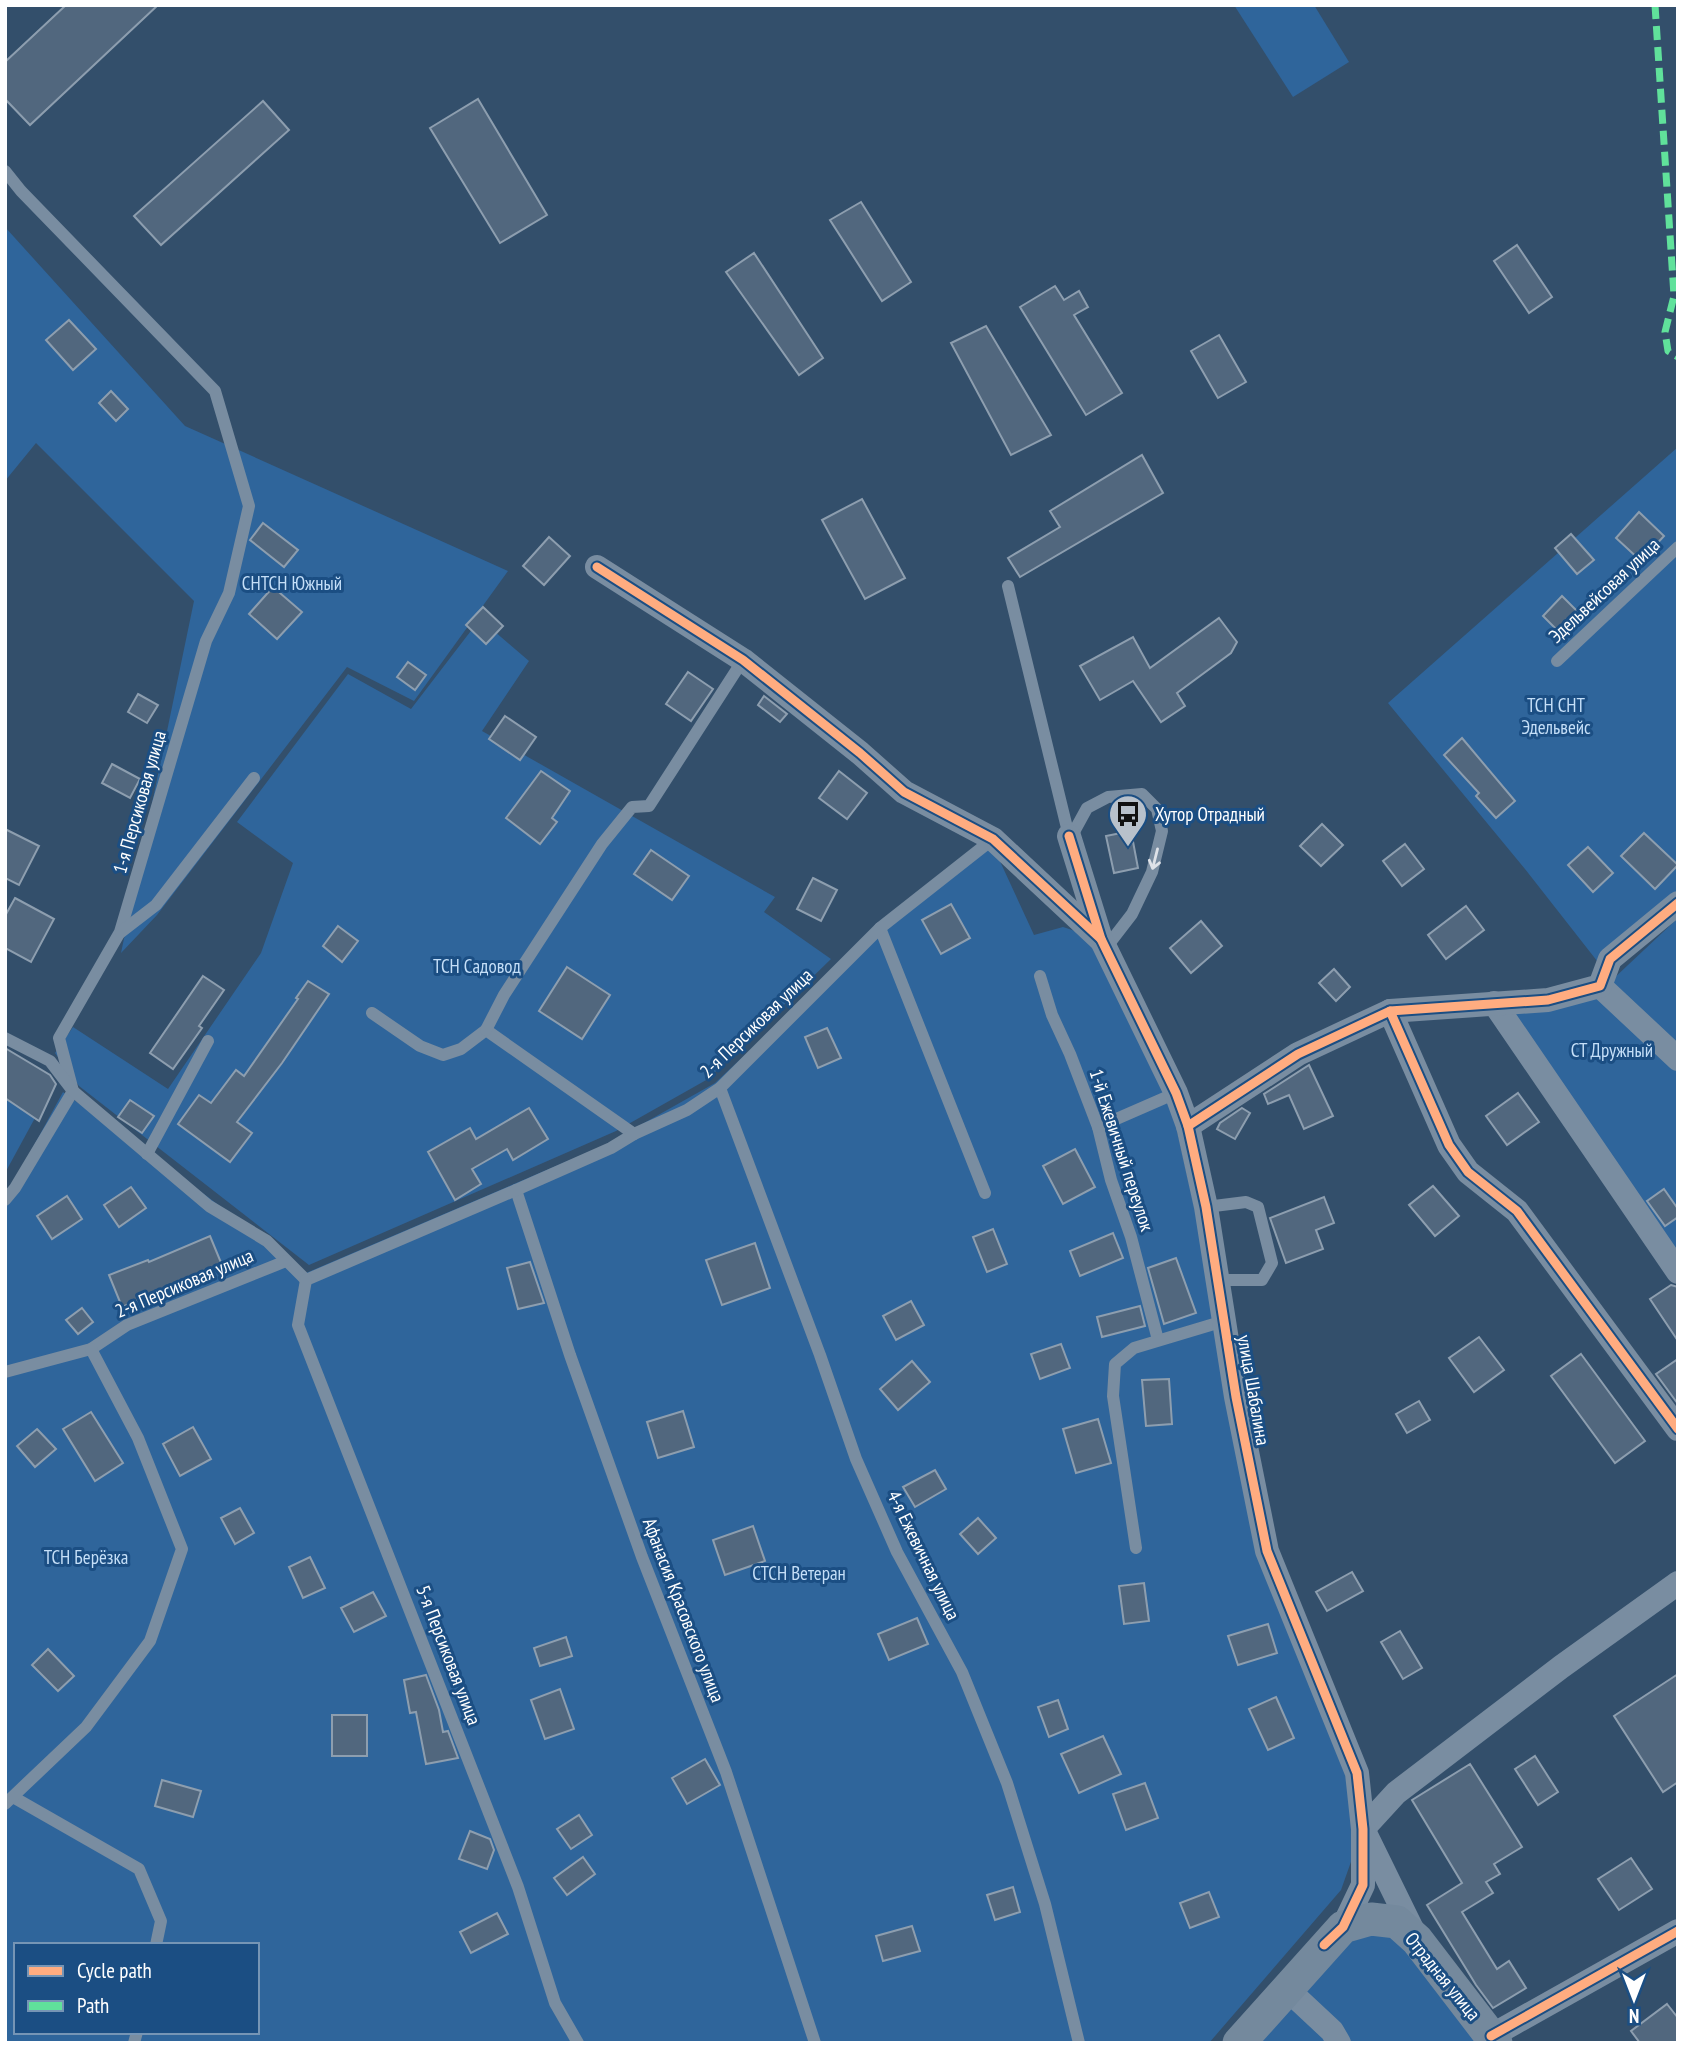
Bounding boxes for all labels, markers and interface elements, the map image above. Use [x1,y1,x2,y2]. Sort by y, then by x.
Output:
street label: Эдельвейсовая улица [1543,532,1665,648]
park label: СНТСН Южный [242,571,342,595]
park label: ТСН СНТ Эдельвейс [1521,693,1591,739]
street label: 1-я Персиковая улица [107,728,171,876]
bus stop icon: Хутор Отрадный [1107,793,1149,848]
place label: Хутор Отрадный [1155,802,1265,826]
one-way arrow [1148,847,1161,870]
park label: ТСН Садовод [433,954,522,978]
street label: 2-я Персиковая улица [695,963,817,1083]
park label: СТ Дружный [1571,1038,1653,1062]
street label: 1-й Ежевичный переулок [1084,1066,1160,1235]
street label: 2-я Персиковая улица [111,1243,257,1323]
street label: улица Шабалина [1232,1333,1276,1447]
street label: 4-я Ежевичная улица [882,1486,966,1624]
street label: Афанасия Красовского улица [638,1514,730,1706]
park label: ТСН Берёзка [44,1545,128,1569]
park label: СТСН Ветеран [752,1561,846,1585]
street label: 5-я Персиковая улица [411,1582,487,1728]
street label: Отрадная улица [1400,1927,1486,2025]
legend [14,1943,259,2034]
text: Cycle path [77,1957,152,1984]
north arrow [1599,1964,1669,2034]
text: Path [77,1992,109,2019]
text: N [1629,2004,1639,2028]

